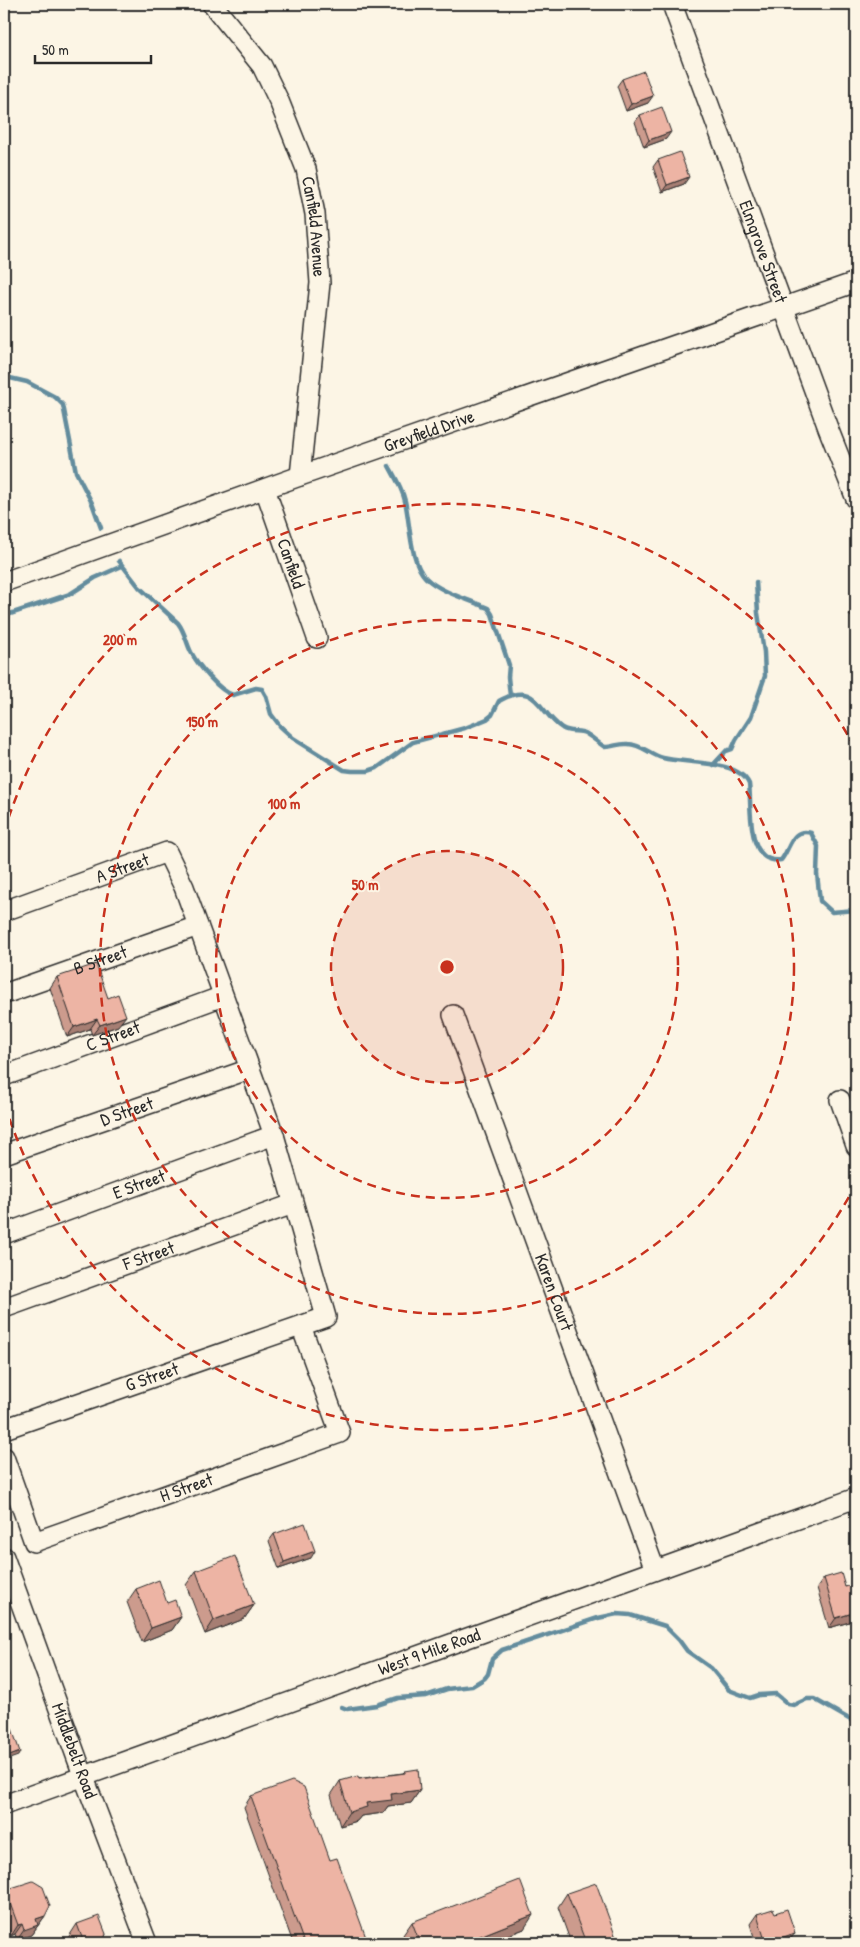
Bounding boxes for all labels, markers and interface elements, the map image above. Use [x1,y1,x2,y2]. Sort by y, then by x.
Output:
scale bar [35,32,151,64]
text: 50 m [42,39,69,60]
street label: Canfield Avenue [296,174,333,278]
street label: Elmgrove Street [733,197,794,307]
street label: Greyfield Drive [380,403,478,458]
street label: Canfield [271,535,312,592]
text: 200 m [103,629,137,650]
text: 150 m [186,711,218,732]
text: 100 m [268,793,300,814]
street label: A Street [92,846,153,889]
text: 50 m [352,874,378,895]
street label: B Street [70,939,131,981]
centre of rings [438,958,456,976]
street label: C Street [82,1014,144,1057]
street label: D Street [97,1090,157,1132]
street label: E Street [109,1163,169,1205]
street label: F Street [119,1234,179,1276]
street label: Karen Court [529,1250,580,1335]
street label: G Street [122,1356,183,1397]
street label: H Street [156,1466,217,1508]
street label: West 9 Mile Road [375,1621,484,1681]
street label: Middlebelt Road [46,1699,104,1802]

